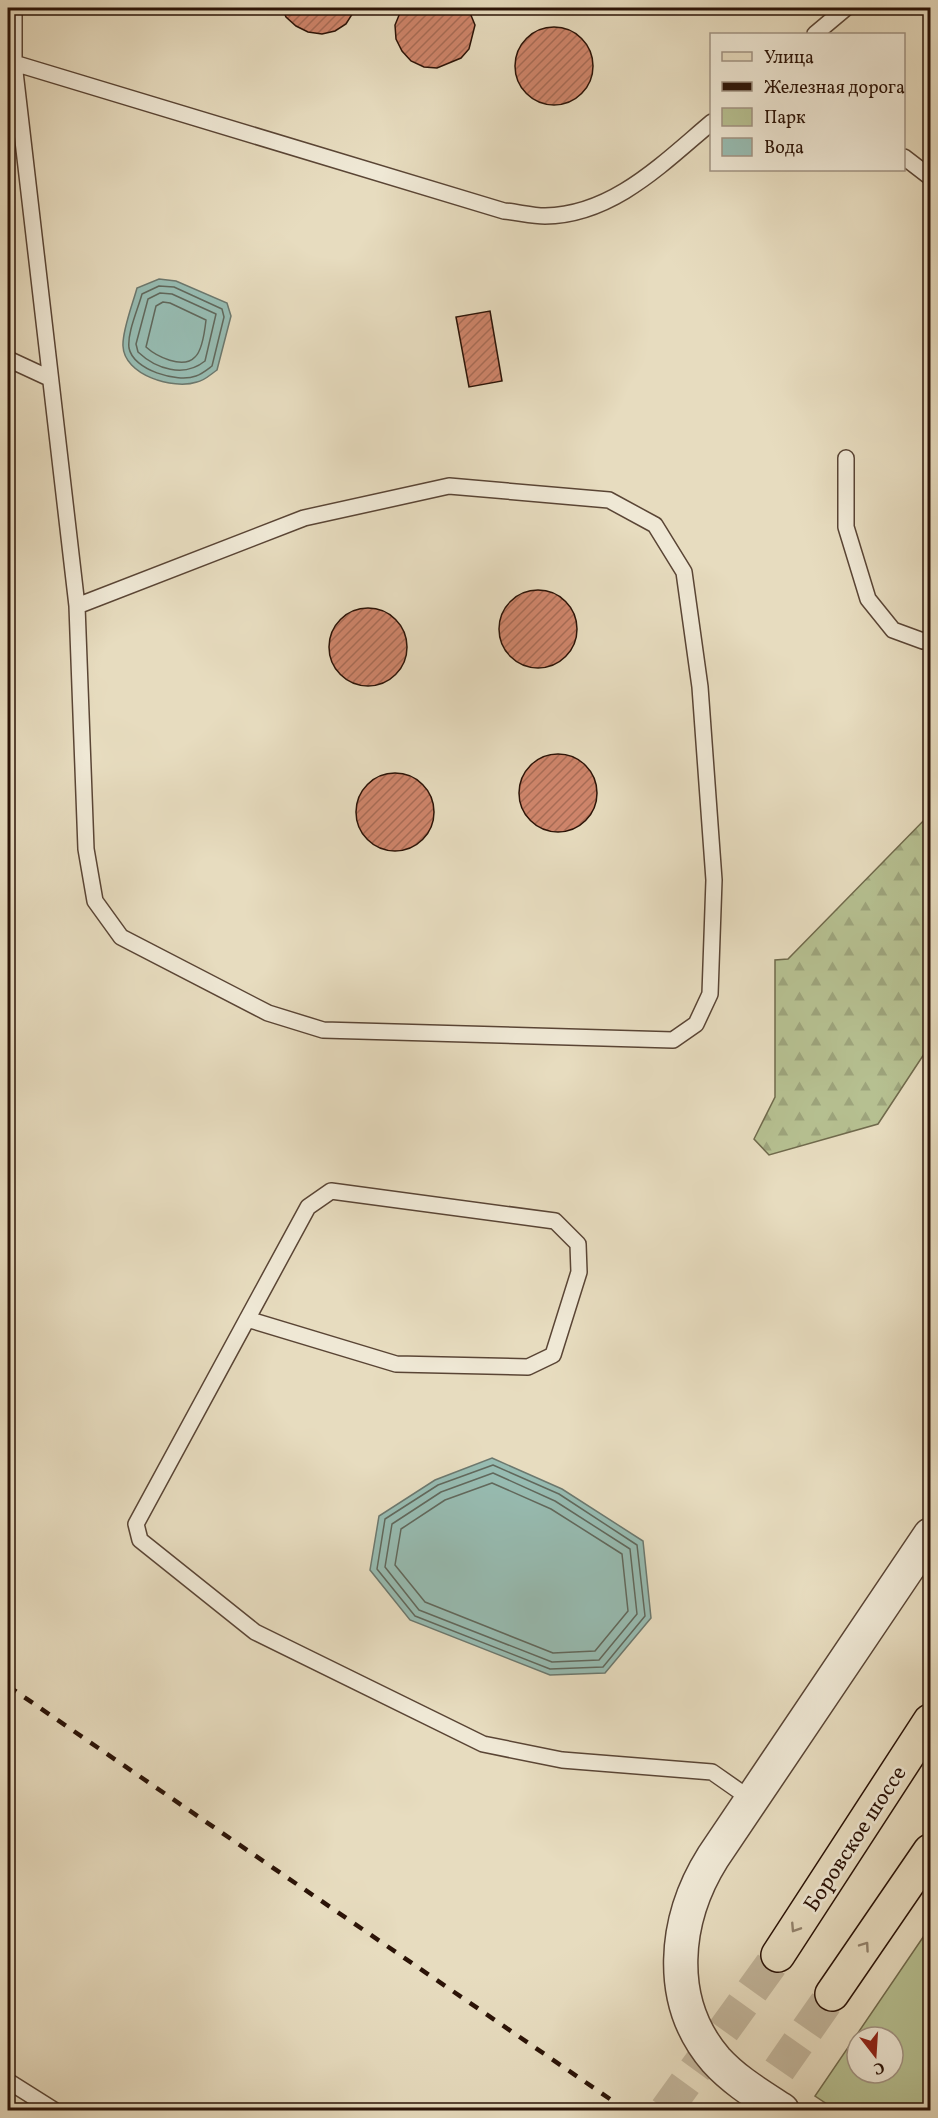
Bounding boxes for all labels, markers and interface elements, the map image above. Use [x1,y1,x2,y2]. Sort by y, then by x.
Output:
legend [710,33,905,171]
text: Улица [764,46,814,71]
text: Железная дорога [764,76,905,101]
text: Парк [764,106,806,131]
text: Вода [764,136,804,161]
street label: Боровское шоссе [797,1760,915,1918]
one-way arrow [791,1922,802,1933]
one-way arrow [858,1942,869,1953]
north arrow [845,2025,905,2085]
text: С [871,2055,887,2079]

